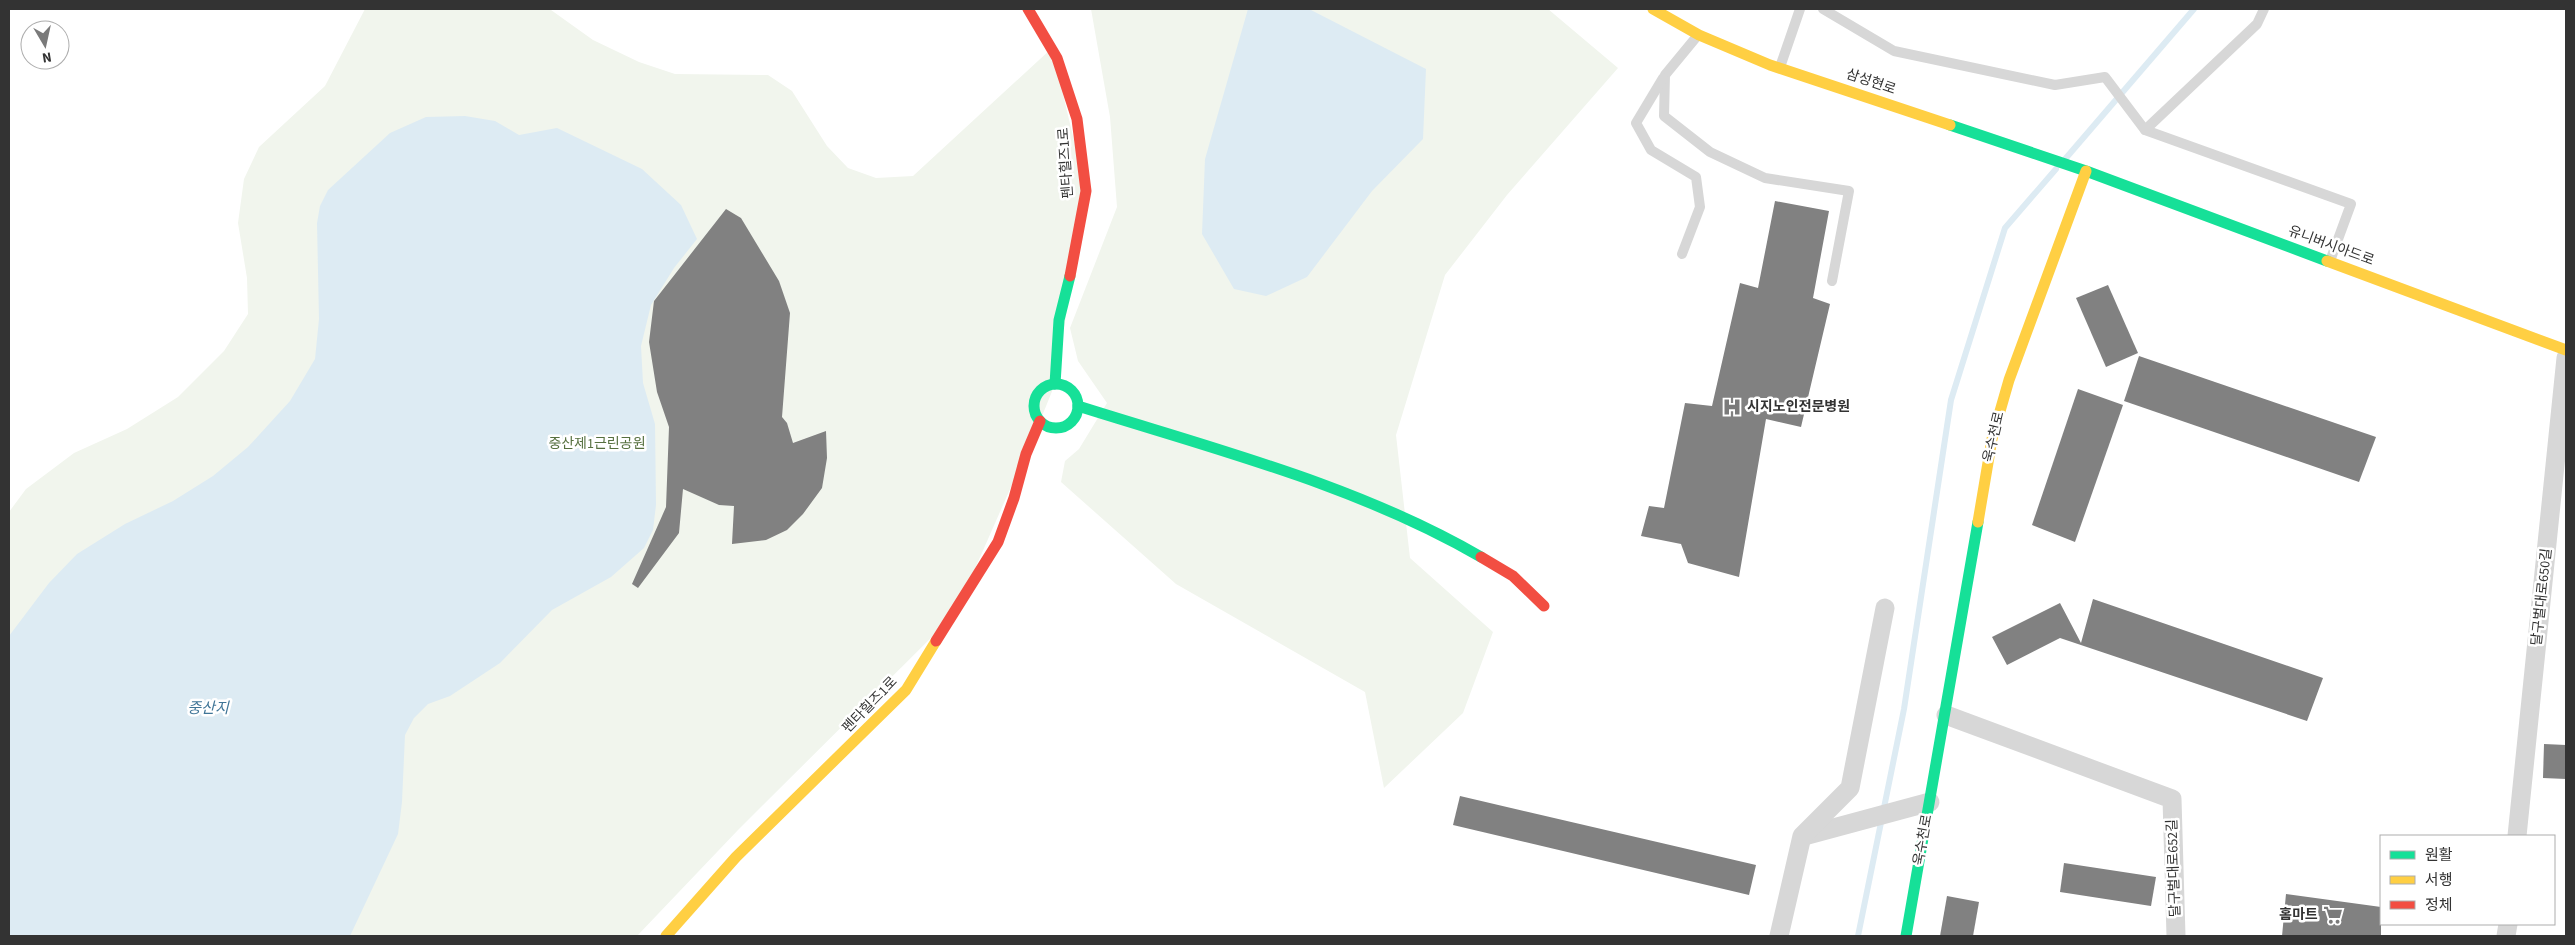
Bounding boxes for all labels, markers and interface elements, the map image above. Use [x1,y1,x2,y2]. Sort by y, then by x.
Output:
north arrow [20,20,70,70]
text: N [41,46,53,67]
street label: 삼성현로 [1843,64,1899,100]
street label: 펜타힐즈1로 [1054,127,1078,199]
street label: 유니버시아드로 [2285,221,2377,271]
hospital icon: 시지노인전문병원 [1721,396,1743,418]
place label: 시지노인전문병원 [1747,397,1850,417]
street label: 욱수천로 [1978,410,2010,464]
park label: 중산제1근린공원 [548,434,646,454]
street label: 달구벌대로650길 [2527,547,2557,647]
street label: 펜타힐즈1로 [838,672,902,738]
water label: 중산지 [187,698,230,719]
street label: 욱수천로 [1909,813,1937,867]
street label: 달구벌대로652길 [2162,819,2186,917]
legend [2380,835,2555,925]
text: 원활 [2425,845,2453,866]
text: 서행 [2425,870,2453,891]
text: 정체 [2425,895,2453,916]
supermarket icon: 홈마트 [2322,904,2344,926]
place label: 홈마트 [2279,905,2318,925]

